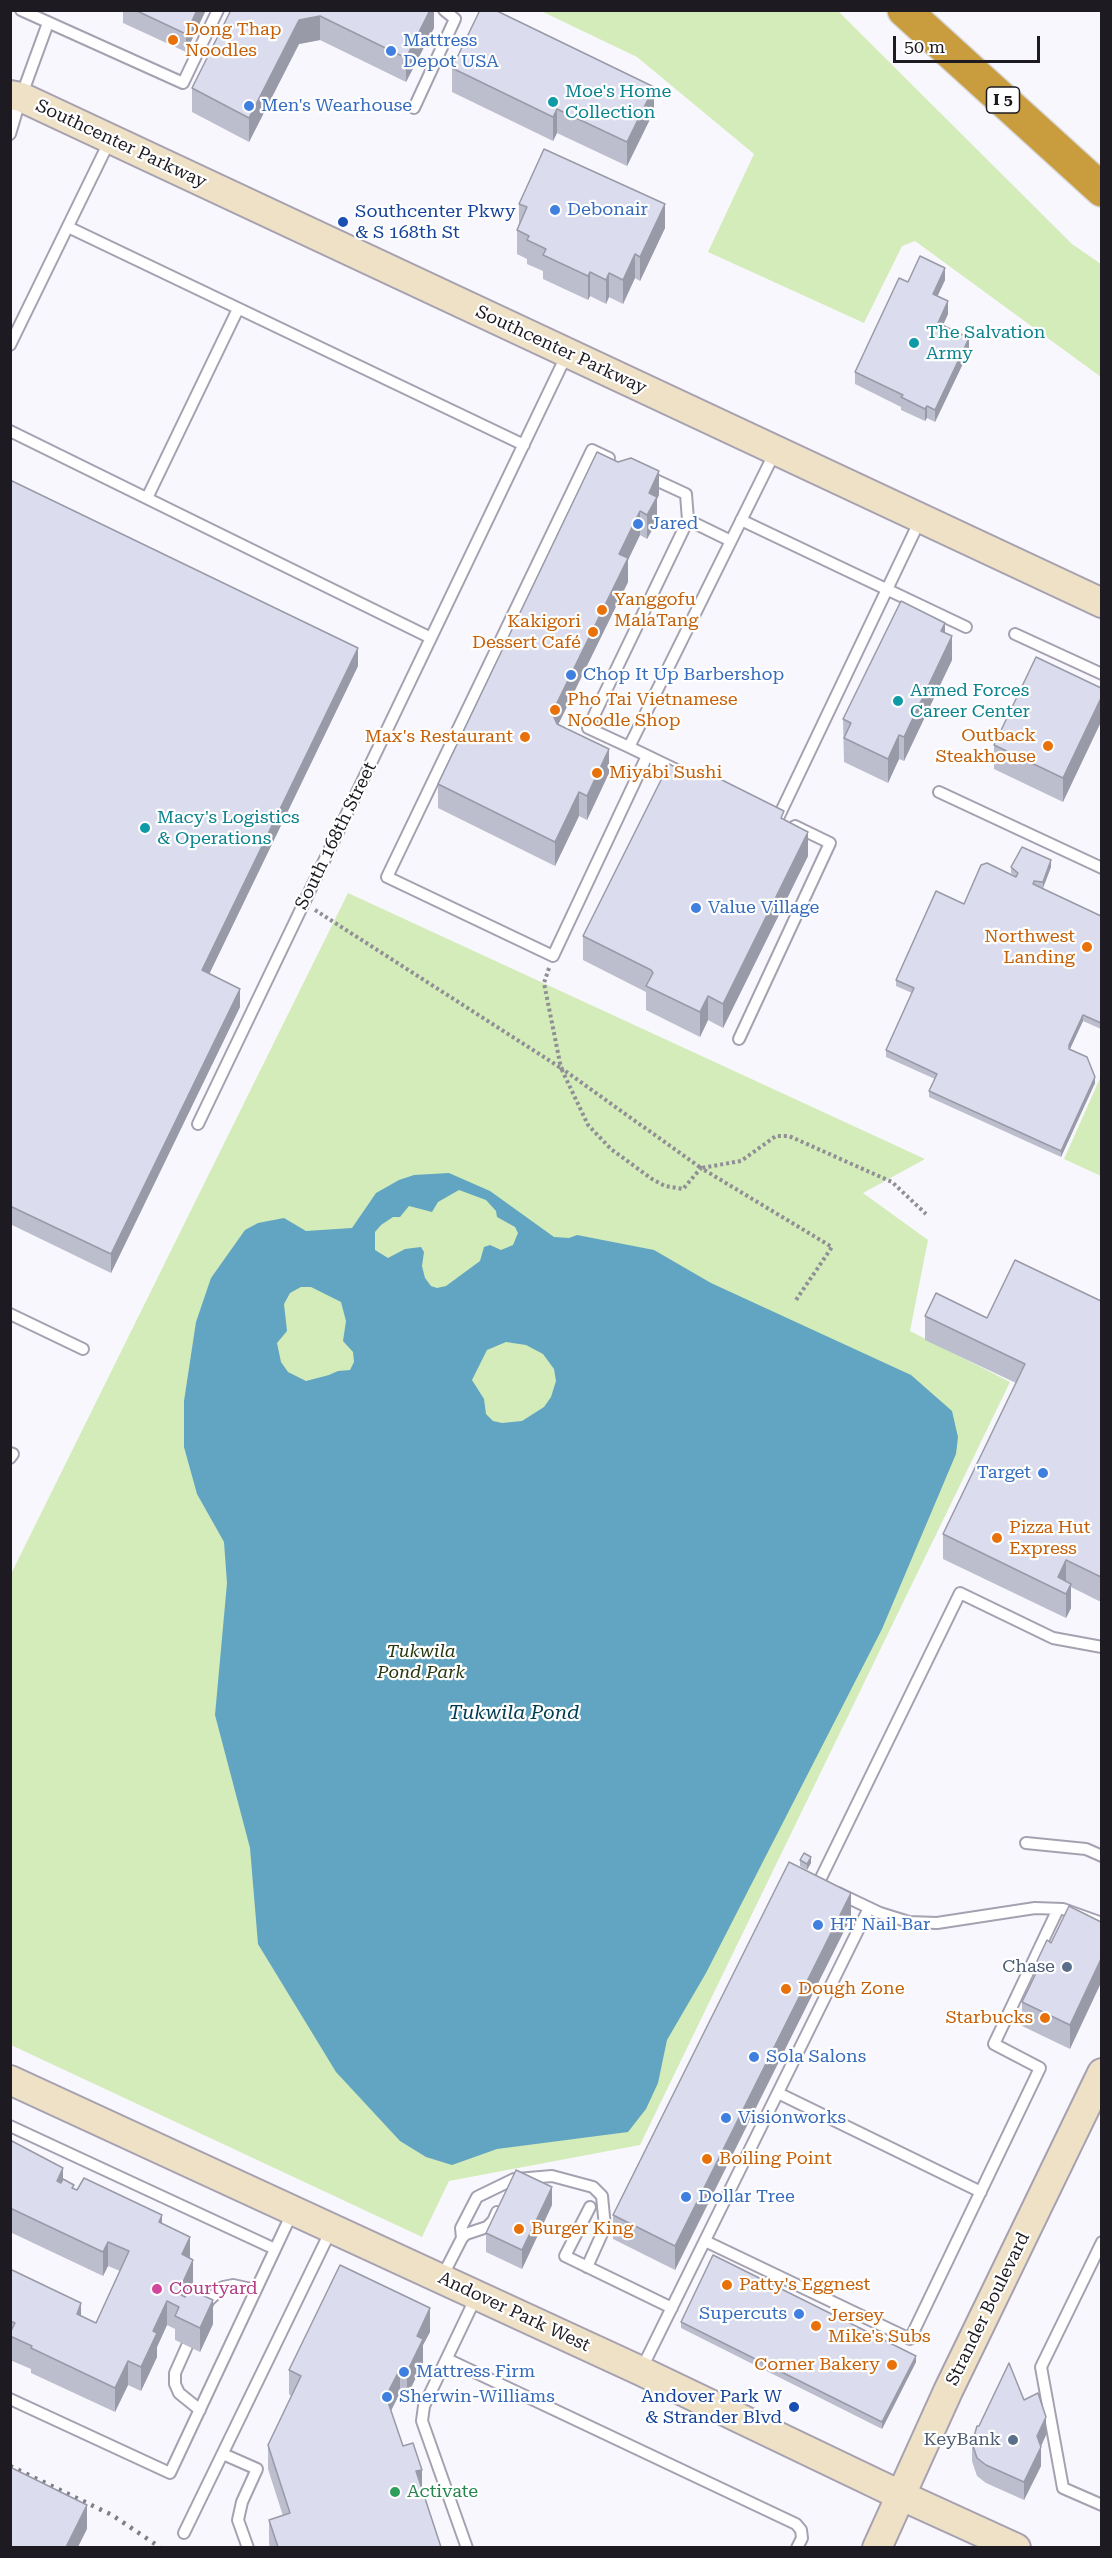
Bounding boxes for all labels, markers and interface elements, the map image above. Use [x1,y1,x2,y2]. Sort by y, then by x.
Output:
place label: Dong Thap Noodles [185,19,282,62]
scale bar [896,24,1043,62]
place label: Mattress Depot USA [403,30,499,72]
marker: Dong Thap Noodles [166,33,180,47]
text: 50 m [904,36,945,57]
marker: Mattress Depot USA [384,44,398,58]
place label: Moe's Home Collection [565,81,671,124]
road number: I 5 [986,87,1020,113]
street label: Southcenter Parkway [32,95,210,193]
place label: Men's Wearhouse [261,95,412,117]
marker: Moe's Home Collection [546,95,560,109]
marker: Men's Wearhouse [242,99,256,113]
place label: Debonair [567,199,648,221]
place label: Southcenter Pkwy & S 168th St [355,201,516,244]
marker: Debonair [548,203,562,217]
marker: Southcenter Pkwy & S 168th St [336,215,350,229]
street label: Southcenter Parkway [472,301,650,399]
place label: The Salvation Army [926,322,1045,364]
marker: The Salvation Army [907,336,921,350]
place label: Jared [650,513,698,535]
marker: Jared [631,517,645,531]
place label: Yanggofu MalaTang [614,589,699,632]
marker: Yanggofu MalaTang [595,603,609,617]
place label: Kakigori Dessert Café [472,611,581,654]
marker: Kakigori Dessert Café [586,625,600,639]
place label: Chop It Up Barbershop [583,664,784,686]
marker: Chop It Up Barbershop [564,668,578,682]
place label: Armed Forces Career Center [910,680,1030,722]
place label: Pho Tai Vietnamese Noodle Shop [567,689,738,732]
marker: Armed Forces Career Center [891,694,905,708]
marker: Pho Tai Vietnamese Noodle Shop [548,703,562,717]
place label: Outback Steakhouse [936,725,1036,768]
place label: Max's Restaurant [365,726,513,748]
marker: Max's Restaurant [518,730,532,744]
marker: Outback Steakhouse [1041,739,1055,753]
street label: South 168th Street [291,759,381,913]
place label: Miyabi Sushi [609,762,722,784]
marker: Miyabi Sushi [590,766,604,780]
place label: Macy's Logistics & Operations [157,807,300,850]
marker: Macy's Logistics & Operations [138,821,152,835]
place label: Value Village [708,897,819,919]
marker: Value Village [689,901,703,915]
place label: Northwest Landing [984,926,1075,968]
marker: Northwest Landing [1080,940,1094,954]
place label: Target [977,1462,1031,1484]
marker: Target [1036,1466,1050,1480]
place label: Pizza Hut Express [1009,1517,1091,1559]
marker: Pizza Hut Express [990,1531,1004,1545]
park label: Tukwila Pond Park [377,1641,465,1684]
water label: Tukwila Pond [448,1701,580,1725]
place label: HT Nail Bar [830,1914,930,1936]
marker: HT Nail Bar [811,1918,825,1932]
place label: Chase [1002,1956,1055,1978]
marker: Chase [1060,1960,1074,1974]
place label: Dough Zone [798,1978,905,2000]
marker: Dough Zone [779,1982,793,1996]
place label: Starbucks [945,2007,1033,2029]
marker: Starbucks [1038,2011,1052,2025]
place label: Sola Salons [766,2046,866,2068]
marker: Sola Salons [747,2050,761,2064]
place label: Visionworks [738,2107,846,2129]
marker: Visionworks [719,2111,733,2125]
place label: Boiling Point [719,2148,832,2170]
marker: Boiling Point [700,2152,714,2166]
place label: Dollar Tree [698,2186,795,2208]
marker: Dollar Tree [679,2190,693,2204]
place label: Burger King [531,2218,634,2240]
marker: Burger King [512,2222,526,2236]
street label: Strander Boulevard [941,2229,1035,2389]
street label: Andover Park West [435,2267,593,2357]
place label: Patty's Eggnest [739,2274,870,2296]
place label: Courtyard [169,2278,258,2300]
marker: Patty's Eggnest [720,2278,734,2292]
marker: Courtyard [150,2282,164,2296]
place label: Supercuts [699,2303,787,2325]
place label: Jersey Mike's Subs [828,2305,931,2348]
marker: Supercuts [792,2307,806,2321]
marker: Jersey Mike's Subs [809,2319,823,2333]
place label: Corner Bakery [754,2354,880,2376]
marker: Corner Bakery [885,2358,899,2372]
place label: Mattress Firm [416,2361,535,2383]
marker: Mattress Firm [397,2365,411,2379]
place label: Sherwin-Williams [399,2386,555,2408]
place label: Andover Park W & Strander Blvd [641,2386,782,2428]
marker: Sherwin-Williams [380,2390,394,2404]
marker: Andover Park W & Strander Blvd [787,2400,801,2414]
place label: KeyBank [923,2429,1001,2451]
marker: KeyBank [1006,2433,1020,2447]
place label: Activate [407,2481,478,2503]
marker: Activate [388,2485,402,2499]

